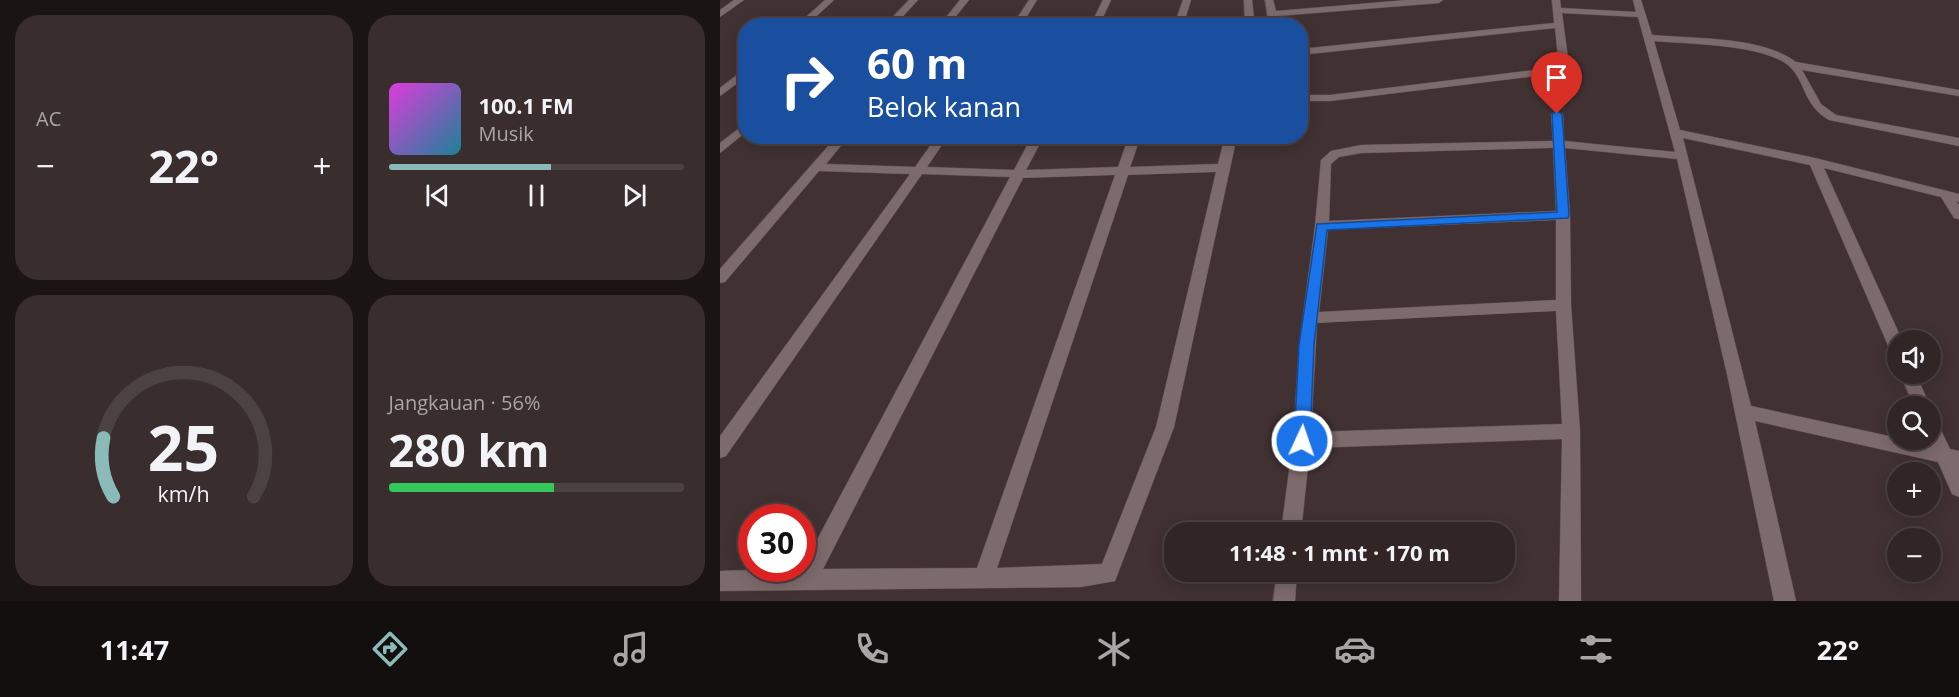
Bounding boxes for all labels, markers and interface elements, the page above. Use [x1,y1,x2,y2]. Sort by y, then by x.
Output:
text: 60 m [867,34,967,91]
icon: right [768,42,846,120]
pin [1531,52,1582,114]
icon: arrive [1540,61,1573,94]
text: Belok kanan [867,88,1021,125]
text: 100.1 FM [479,90,574,120]
text: AC [36,105,61,132]
text: Musik [479,120,534,147]
text: 22° [148,135,219,196]
text: − [36,143,55,188]
text: + [313,143,331,188]
icon: previous [421,179,454,212]
icon: pause [520,179,553,212]
icon: next [618,179,651,212]
map controls [1887,330,1941,582]
button: sound [1887,330,1941,384]
text: Jangkauan · 56% [389,389,540,416]
button: search [1887,396,1941,450]
text: 25 [148,404,219,489]
position arrow [1270,409,1334,473]
text: 280 km [389,419,549,480]
button: + [1887,462,1941,516]
text: km/h [158,480,210,509]
speed limit sign: 30 [738,504,816,582]
button: − [1887,528,1941,582]
text: 11:48 · 1 mnt · 170 m [1229,537,1450,567]
icon: directions [369,628,411,670]
icon: music [610,628,652,670]
icon: phone [851,628,893,670]
icon: climate [1093,628,1135,670]
icon: car [1334,628,1376,670]
icon: filters [1575,628,1617,670]
text: 11:47 [100,631,169,668]
text: 22° [1817,631,1859,668]

